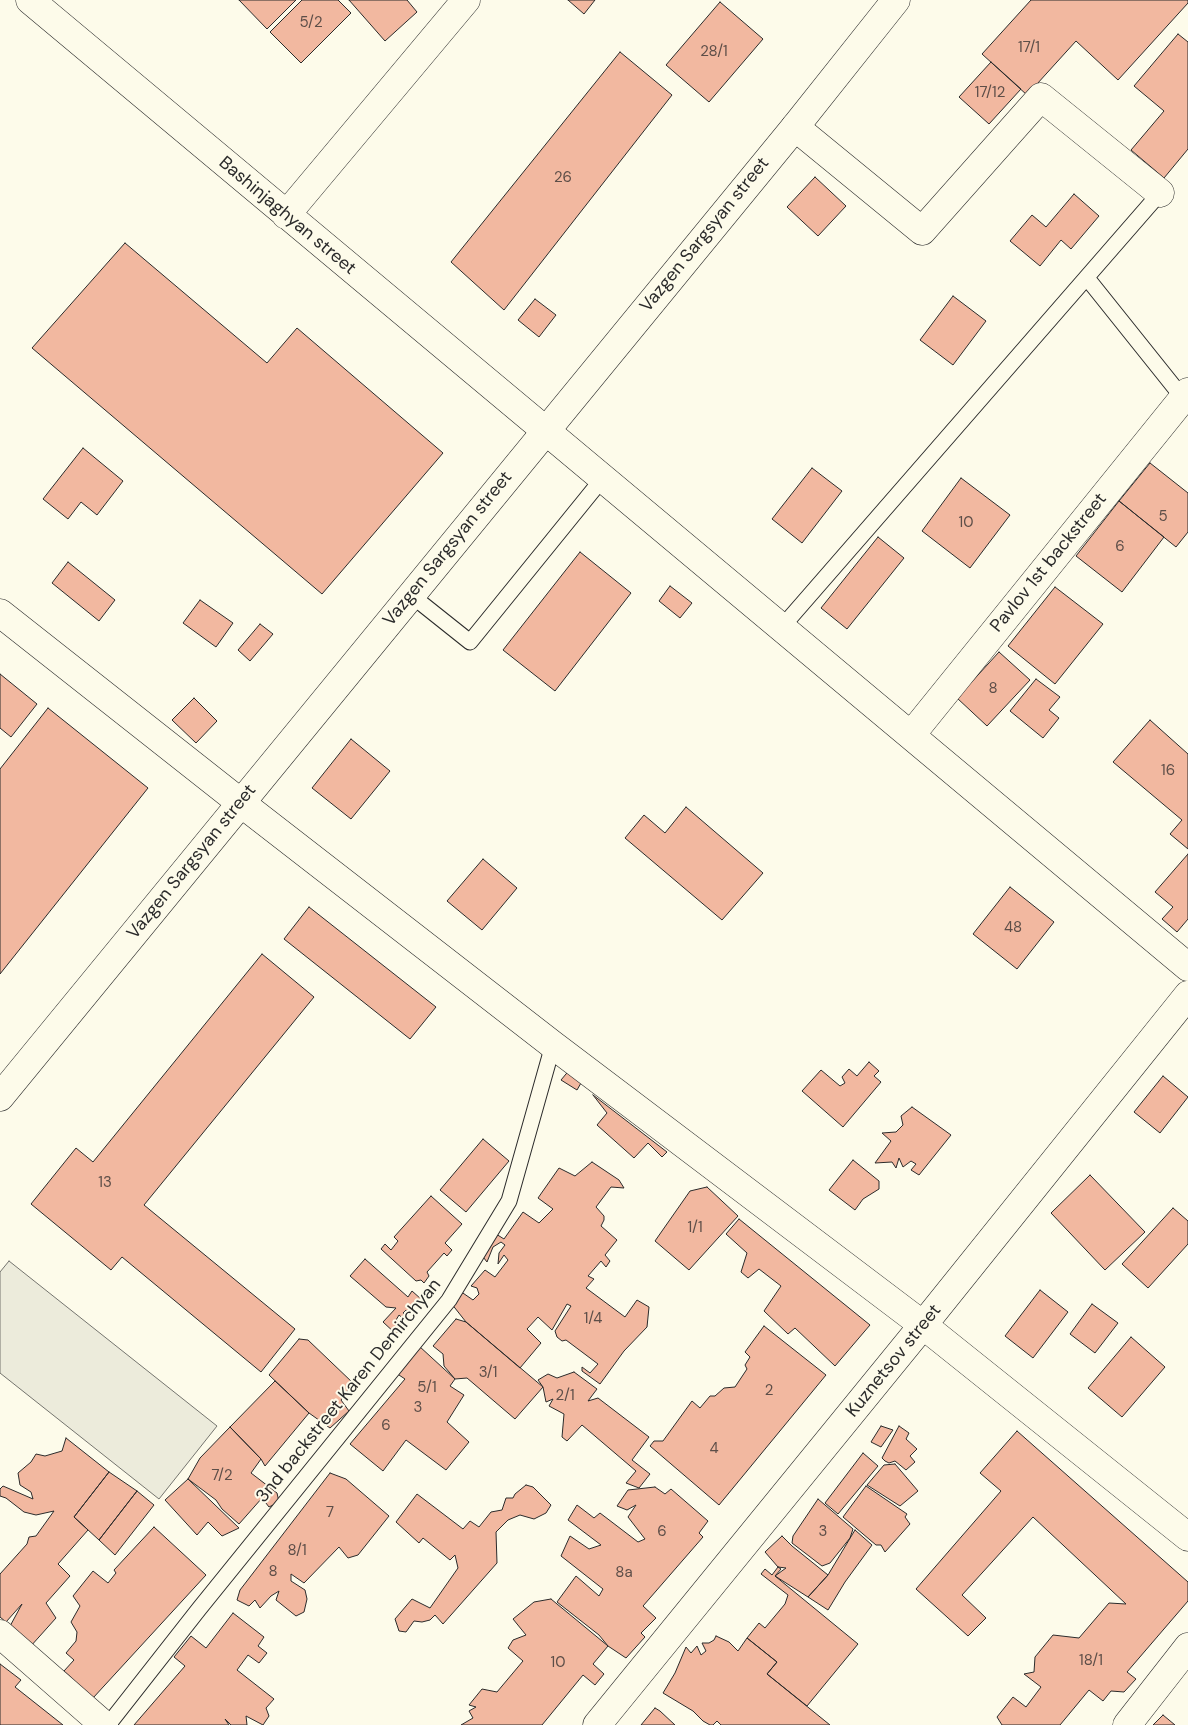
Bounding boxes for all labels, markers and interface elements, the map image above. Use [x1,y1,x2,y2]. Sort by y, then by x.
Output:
house number: 5/2 [299,14,323,32]
house number: 17/1 [1018,39,1040,57]
house number: 28/1 [700,43,728,61]
house number: 17/12 [975,84,1005,102]
street label: Bashinjaghyan street [214,152,360,280]
street label: Vazgen Sargsyan street [636,153,774,317]
house number: 26 [554,169,572,187]
street label: Vazgen Sargsyan street [379,467,517,631]
street label: Pavlov 1st backstreet [986,489,1112,637]
house number: 5 [1158,508,1168,526]
house number: 10 [959,514,973,532]
house number: 6 [1115,538,1125,556]
house number: 8 [988,680,998,698]
house number: 16 [1161,762,1175,780]
street label: Vazgen Sargsyan street [123,780,261,944]
house number: 48 [1004,919,1022,937]
house number: 13 [98,1174,112,1192]
house number: 1/1 [687,1219,703,1237]
street label: 3nd backstreet Karen Demirchyan [252,1275,446,1507]
street label: Kuznetsov street [842,1300,946,1422]
house number: 1/4 [584,1310,602,1328]
house number: 3/1 [479,1364,497,1382]
house number: 5/1 [417,1379,437,1397]
house number: 2 [765,1382,773,1400]
house number: 2/1 [555,1387,575,1405]
house number: 3 [414,1399,422,1417]
house number: 6 [381,1417,391,1435]
house number: 4 [709,1440,719,1458]
house number: 7/2 [211,1467,233,1485]
house number: 7 [326,1504,334,1522]
house number: 6 [657,1523,667,1541]
house number: 3 [819,1523,827,1541]
house number: 8/1 [287,1542,307,1560]
house number: 8 [268,1563,278,1581]
house number: 8a [615,1564,633,1582]
house number: 18/1 [1079,1652,1103,1670]
house number: 10 [551,1654,565,1672]

